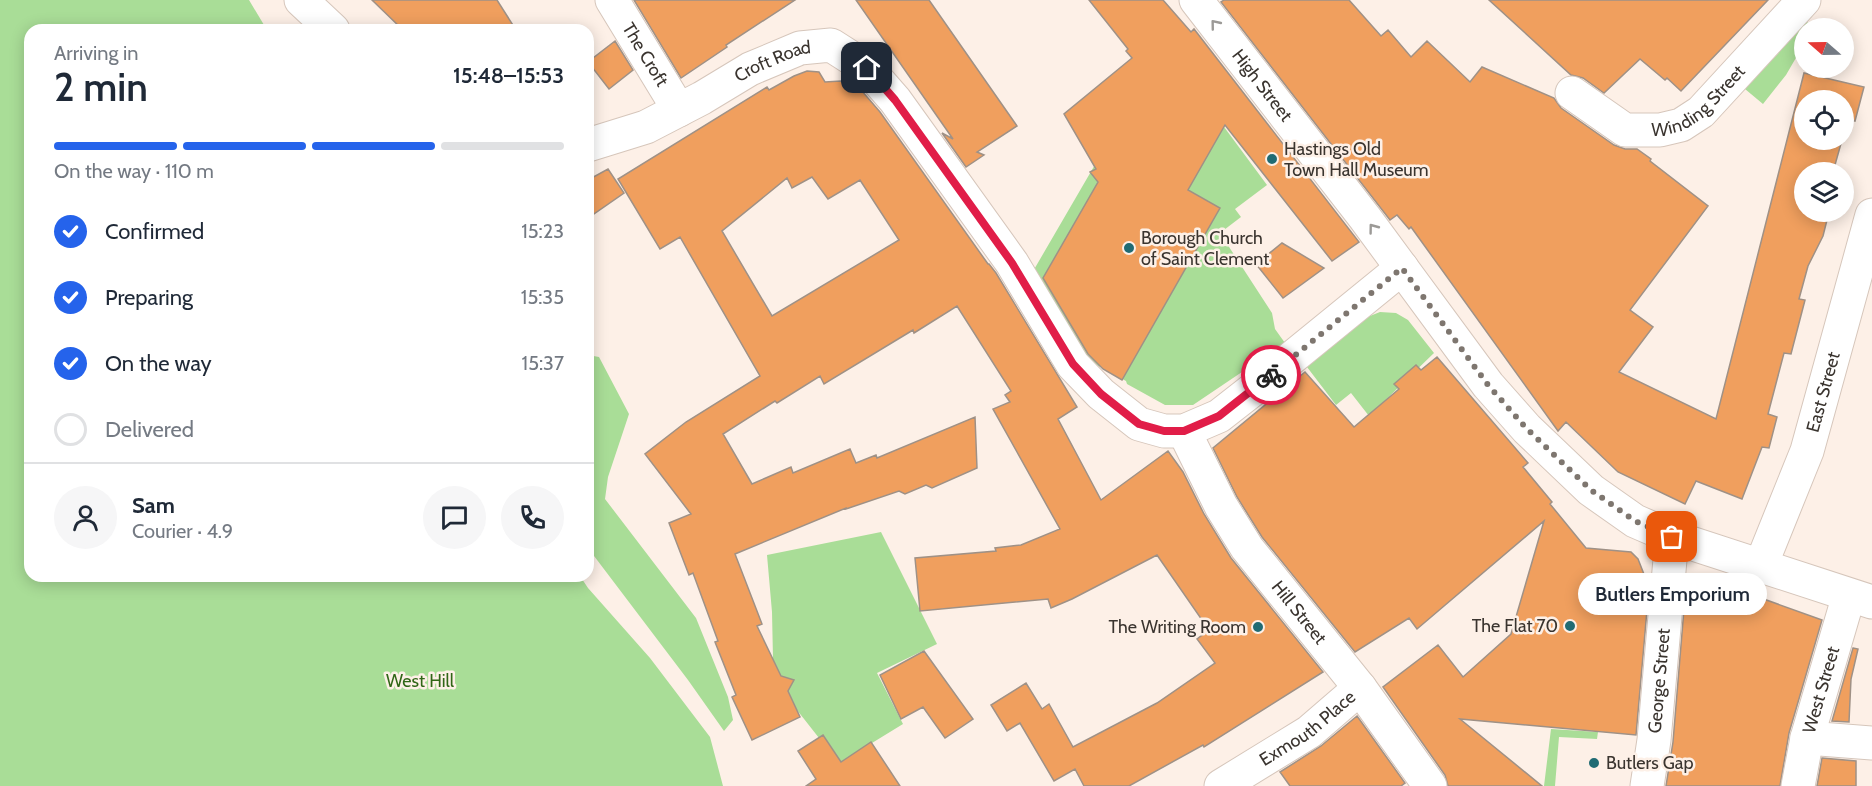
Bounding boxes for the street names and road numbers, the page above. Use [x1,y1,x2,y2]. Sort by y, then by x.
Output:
street label: The Croft [617,19,673,91]
street label: Croft Road [730,36,812,87]
street label: High Street [1227,45,1297,126]
street label: Winding Street [1651,60,1750,141]
street label: East Street [1802,349,1845,435]
street label: Hill Street [1267,576,1331,649]
street label: George Street [1644,627,1675,734]
street label: West Street [1798,644,1844,736]
street label: Exmouth Place [1255,686,1360,771]

